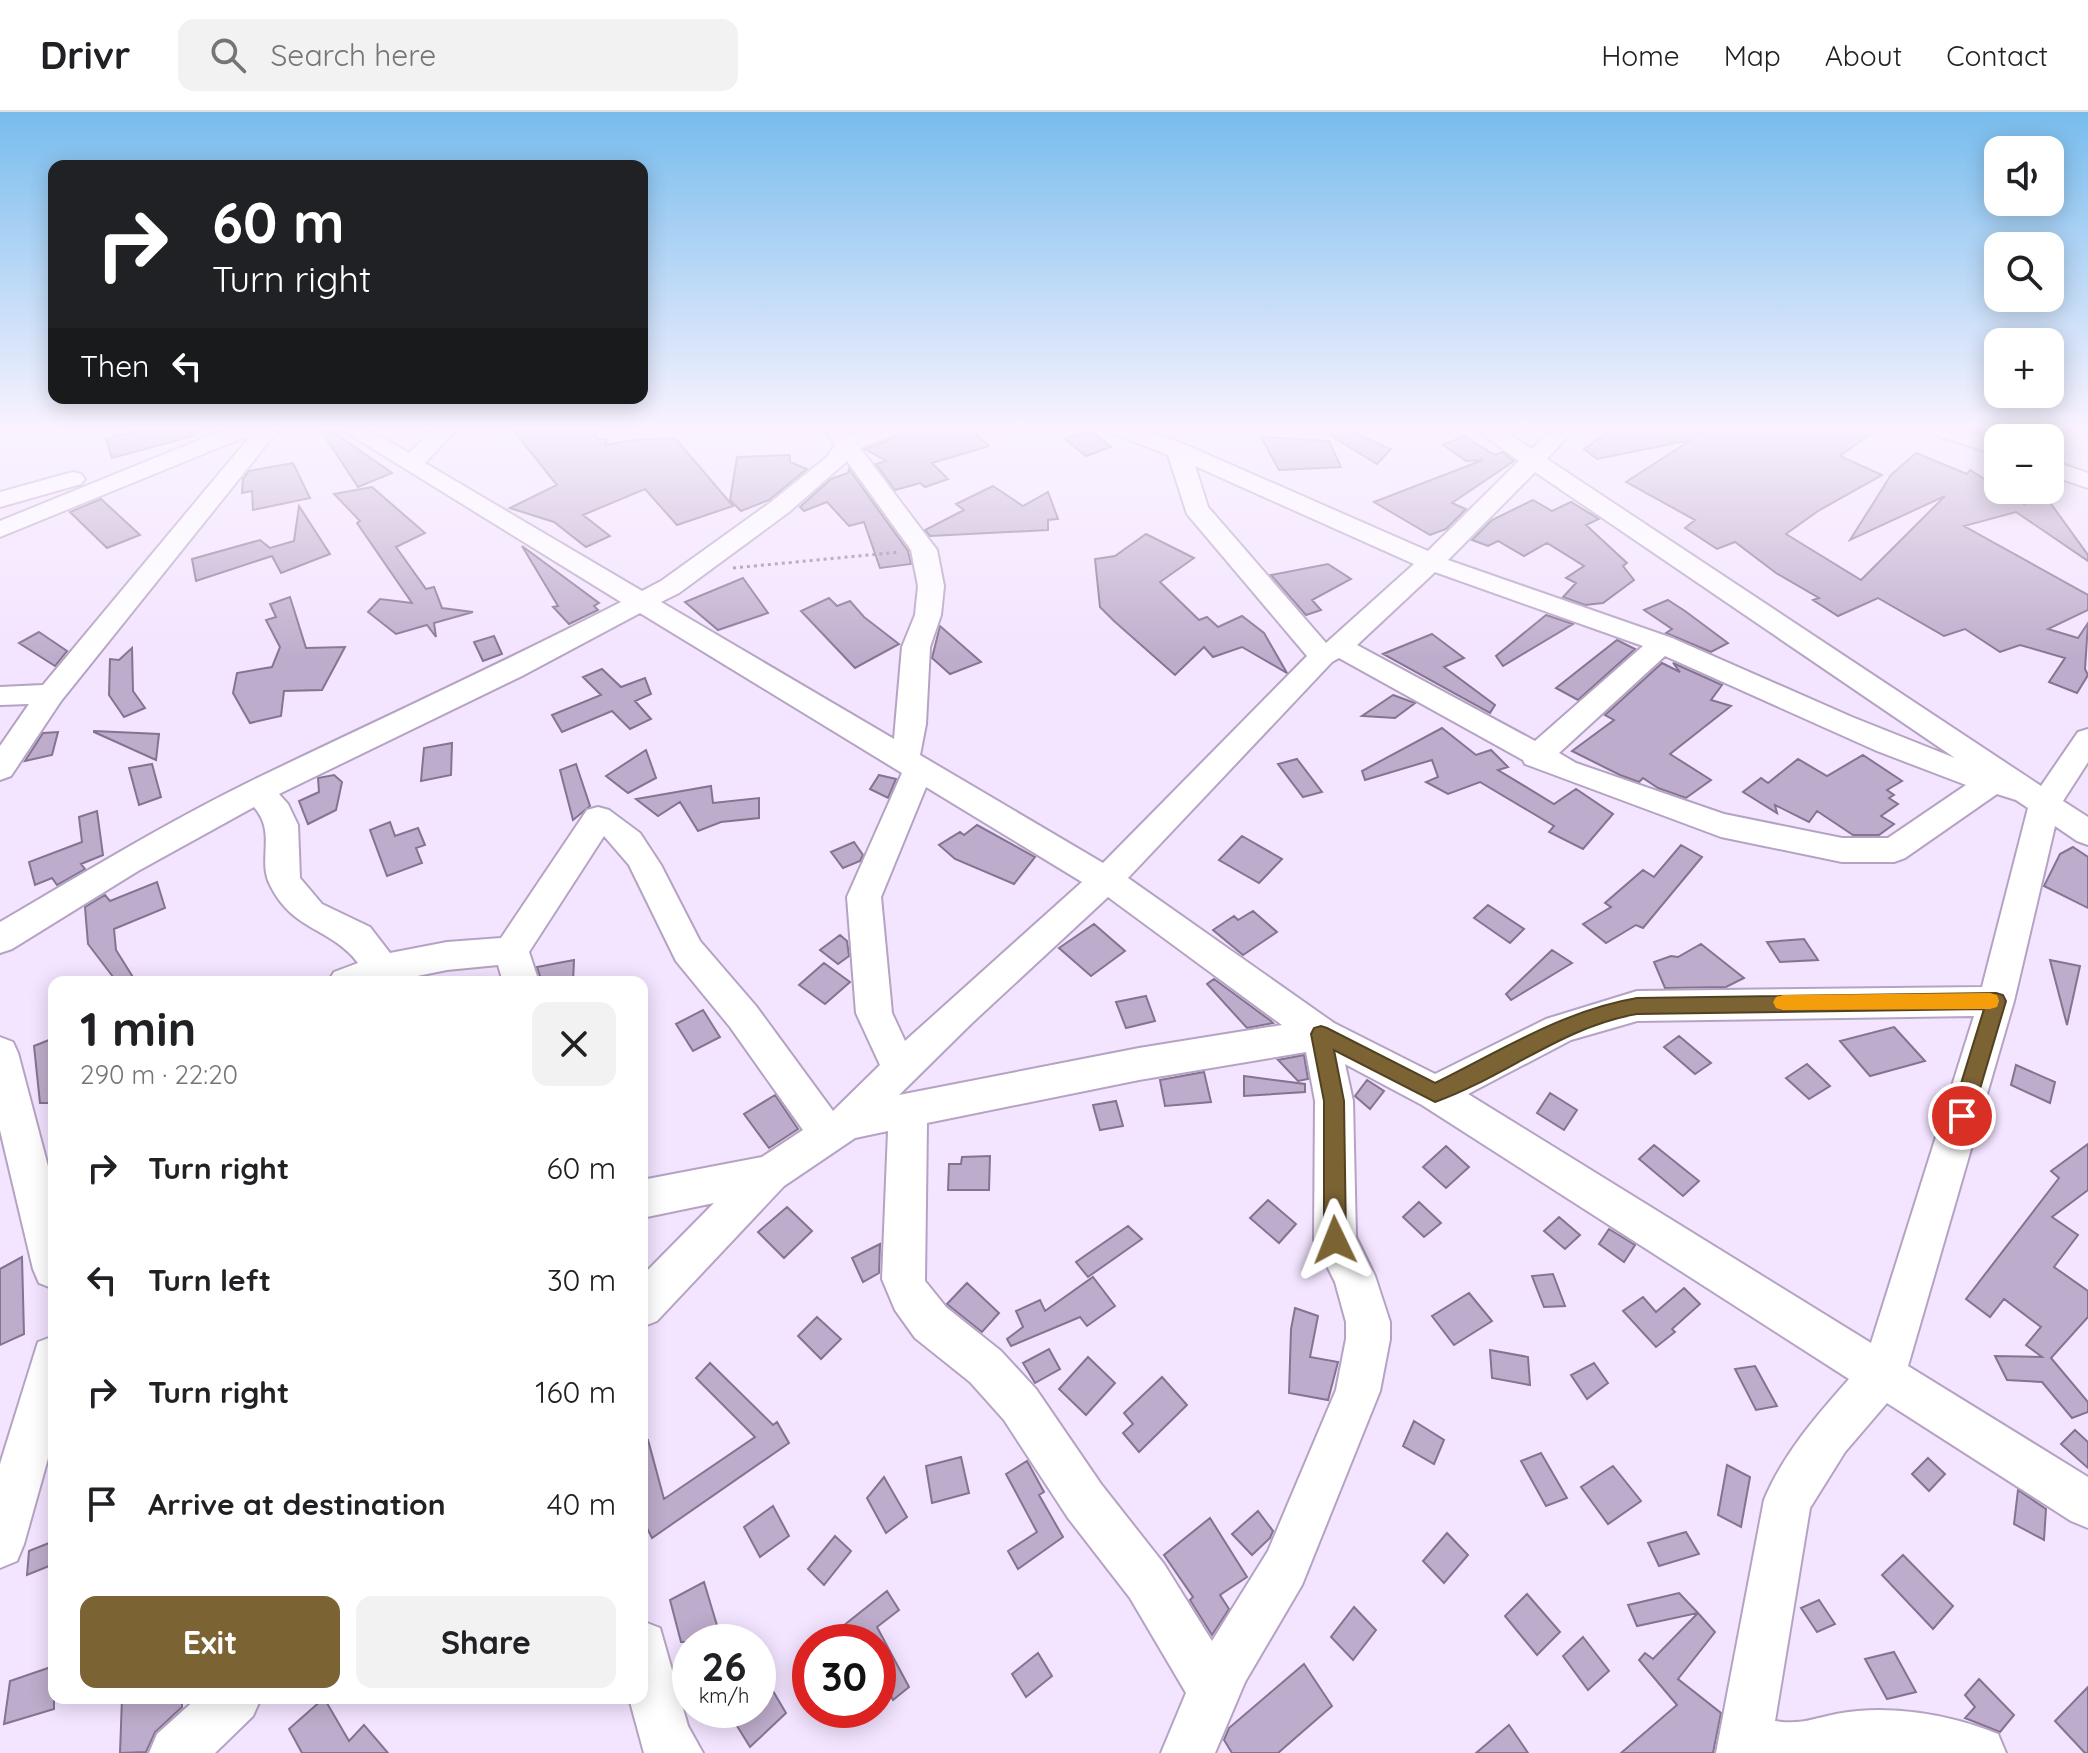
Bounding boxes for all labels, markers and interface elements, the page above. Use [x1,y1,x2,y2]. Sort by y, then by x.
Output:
search box [178,19,738,91]
text: Drivr [40,31,130,79]
icon: search [206,33,250,77]
text: Search here [270,36,436,74]
text: Home [1601,38,1680,73]
text: Map [1724,38,1781,73]
text: About [1825,38,1902,73]
text: Contact [1946,38,2048,73]
map controls [1984,136,2064,504]
button: sound [1984,136,2064,216]
text: 60 m [212,187,345,257]
icon: right [80,192,184,296]
button: search [1984,232,2064,312]
text: Turn right [212,256,371,301]
button: + [1984,328,2064,408]
icon: left [165,344,209,388]
text: Then [80,347,149,385]
button: − [1984,424,2064,504]
text: 1 min [80,998,196,1058]
button: close [532,1002,616,1086]
text: 290 m · 22:20 [80,1058,238,1091]
pin [1928,1082,1996,1150]
icon: arrive [1940,1094,1984,1138]
icon: right [80,1146,124,1190]
text: Turn right [148,1149,289,1187]
text: 60 m [546,1149,616,1187]
position arrow [1293,1198,1377,1282]
icon: left [80,1258,124,1302]
text: Turn left [148,1261,271,1299]
text: 30 m [547,1261,616,1299]
icon: right [80,1370,124,1414]
text: Turn right [148,1373,289,1411]
text: 160 m [535,1373,616,1411]
icon: arrive [80,1482,124,1526]
text: Arrive at destination [148,1485,446,1523]
text: 40 m [547,1485,616,1523]
button: Exit [80,1596,340,1688]
button: Share [356,1596,616,1688]
speed limit sign: 30 [792,1624,896,1728]
text: 26 [702,1641,746,1691]
text: km/h [699,1683,749,1708]

